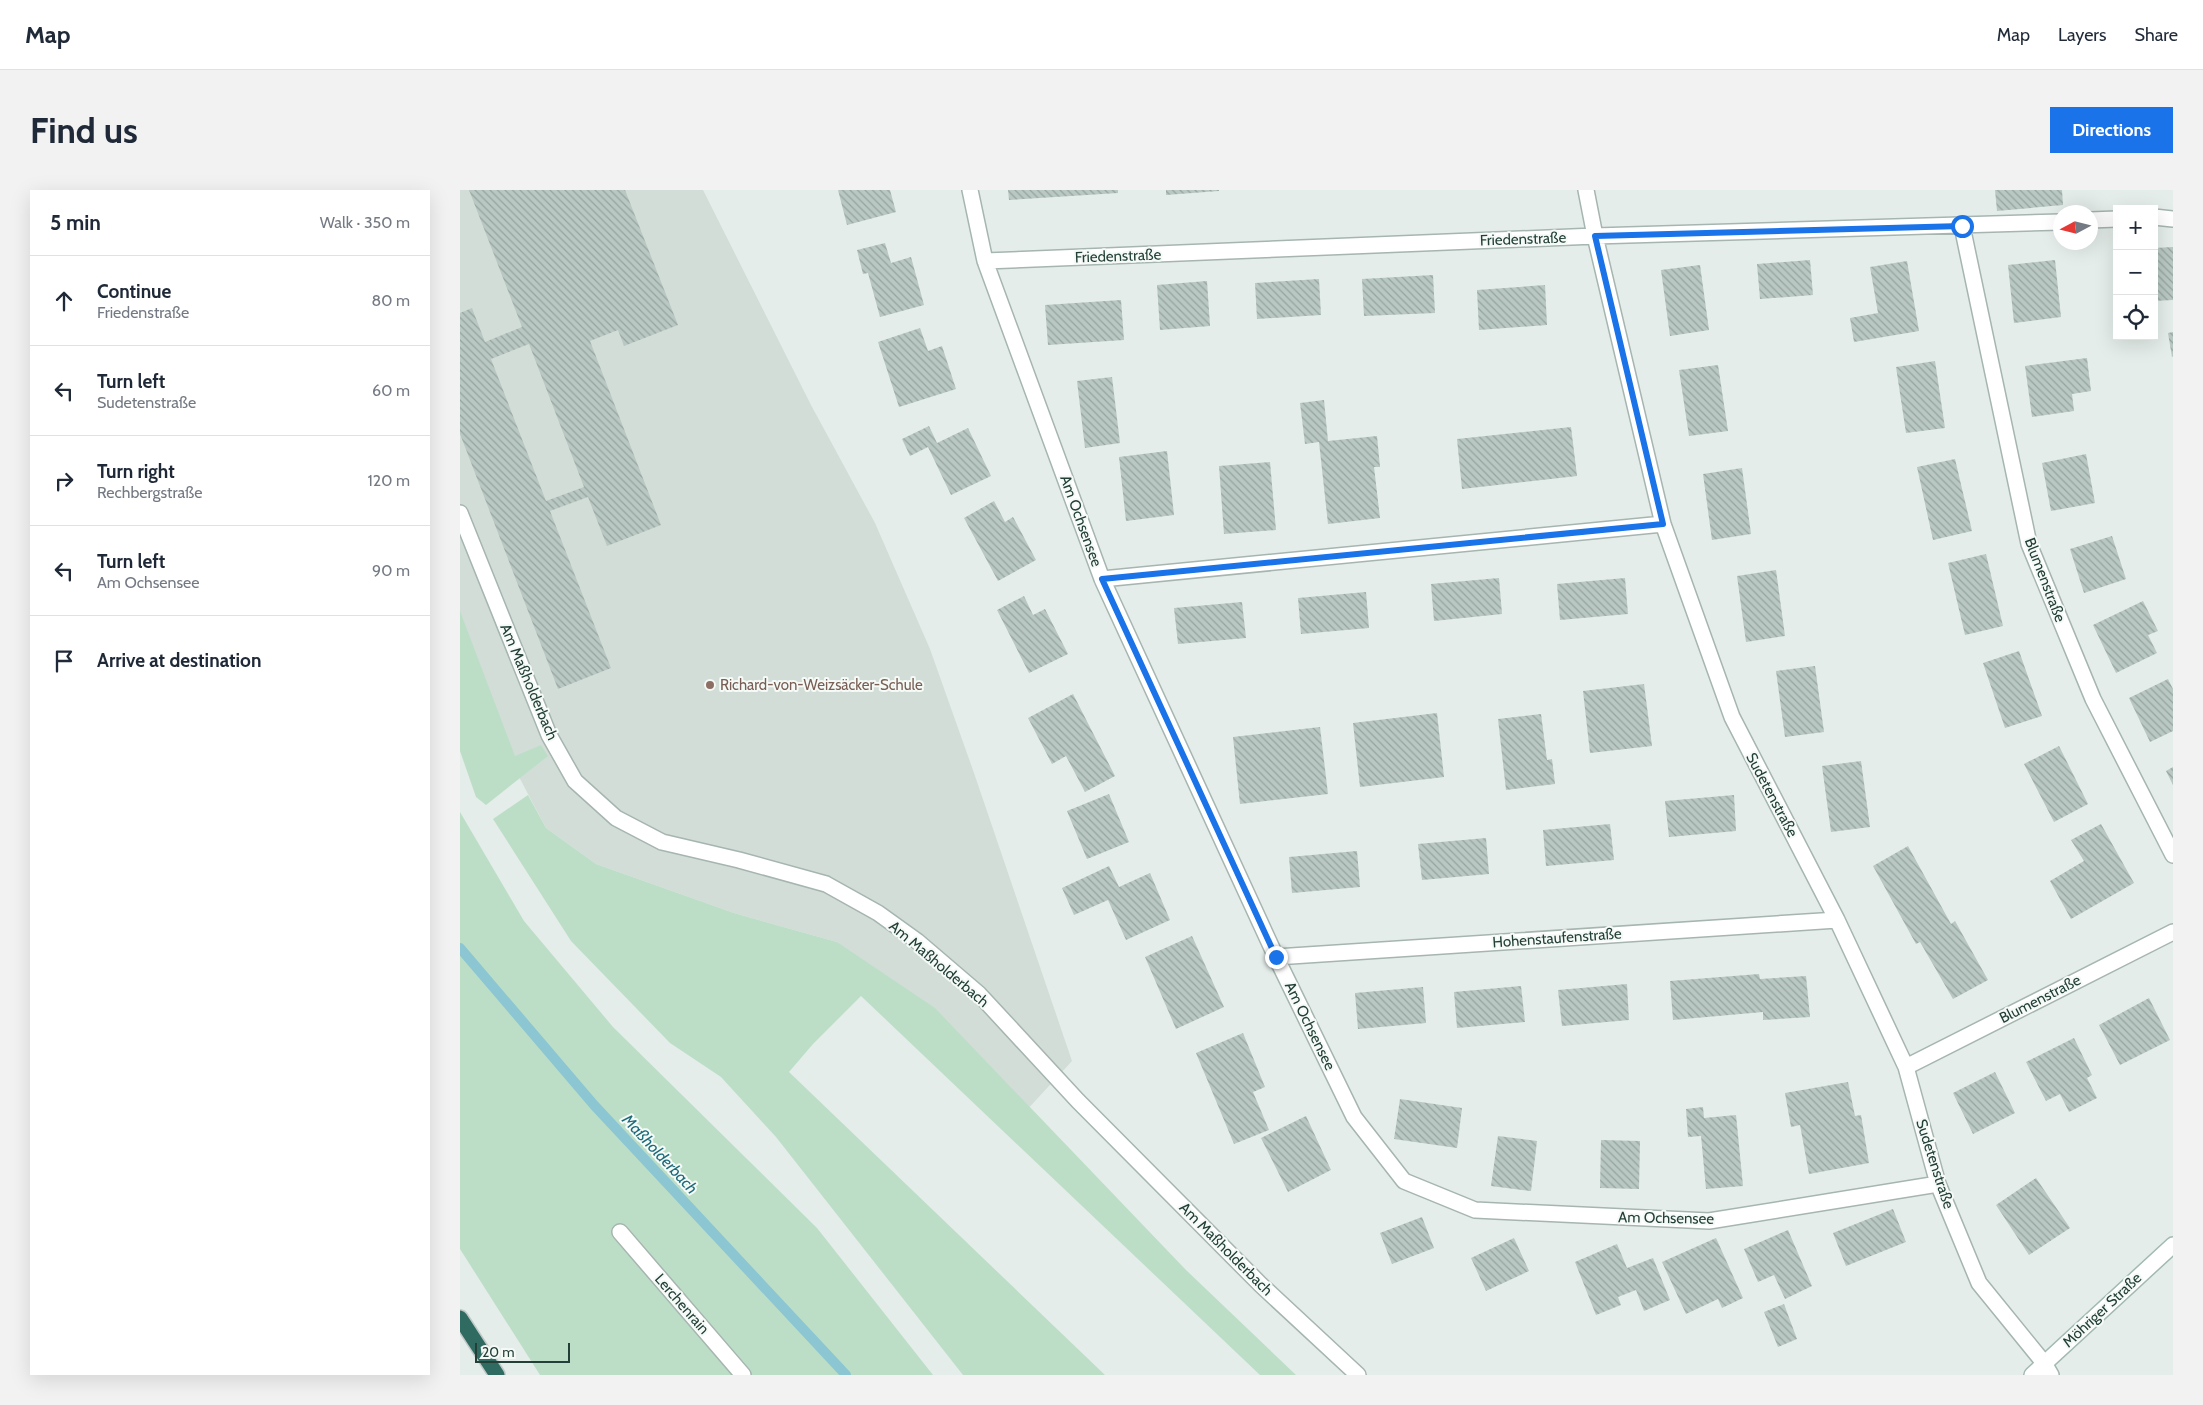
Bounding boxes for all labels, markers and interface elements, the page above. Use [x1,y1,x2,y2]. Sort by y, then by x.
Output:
text: Map [25,20,71,49]
text: Map [1997,24,2030,46]
text: Layers [2058,24,2107,46]
text: Share [2135,24,2178,46]
button: Directions [2050,107,2173,153]
text: Find us [30,109,138,152]
north arrow [2053,205,2098,250]
map controls [2113,205,2158,340]
button: + [2113,205,2158,250]
text: 5 min [50,210,101,235]
text: Walk · 350 m [320,213,410,232]
route start [1951,215,1974,238]
street label: Friedenstraße [1479,228,1567,250]
street label: Friedenstraße [1074,245,1162,267]
button: − [2113,250,2158,295]
text: Continue [97,280,171,303]
icon: ahead [50,287,78,315]
text: 80 m [372,291,410,310]
button: locate [2113,295,2158,340]
text: Friedenstraße [97,303,189,322]
text: Turn left [97,370,165,393]
icon: left [50,377,78,405]
text: 60 m [372,381,410,400]
text: Sudetenstraße [97,393,196,412]
text: Turn right [97,460,175,483]
icon: right [50,467,78,495]
text: 120 m [368,471,410,490]
street label: Am Ochsensee [1056,473,1106,569]
text: Rechbergstraße [97,483,202,502]
street label: Blumenstraße [2021,535,2069,625]
text: Turn left [97,550,165,573]
icon: left [50,557,78,585]
text: 90 m [372,561,410,580]
text: Am Ochsensee [97,573,199,592]
street label: Am Maßholderbach [496,621,562,743]
icon: arrive [50,647,78,675]
text: Arrive at destination [97,649,261,672]
place label: Richard-von-Weizsäcker-Schule [720,676,923,694]
marker: Richard-von-Weizsäcker-Schule [704,679,716,691]
street label: Sudetenstraße [1742,750,1802,841]
street label: Am Maßholderbach [885,917,993,1011]
street label: Hohenstaufenstraße [1492,924,1622,951]
route end [1265,946,1288,969]
street label: Blumenstraße [1996,971,2084,1027]
street label: Am Ochsensee [1281,979,1339,1073]
water label: Maßholderbach [618,1110,702,1198]
street label: Sudetenstraße [1912,1117,1958,1211]
street label: Am Maßholderbach [1176,1199,1276,1299]
street label: Am Ochsensee [1618,1208,1714,1228]
street label: Möhriger Straße [2059,1269,2145,1351]
street label: Lerchenrain [651,1270,713,1338]
scale bar [475,1340,570,1363]
text: 20 m [482,1343,515,1361]

